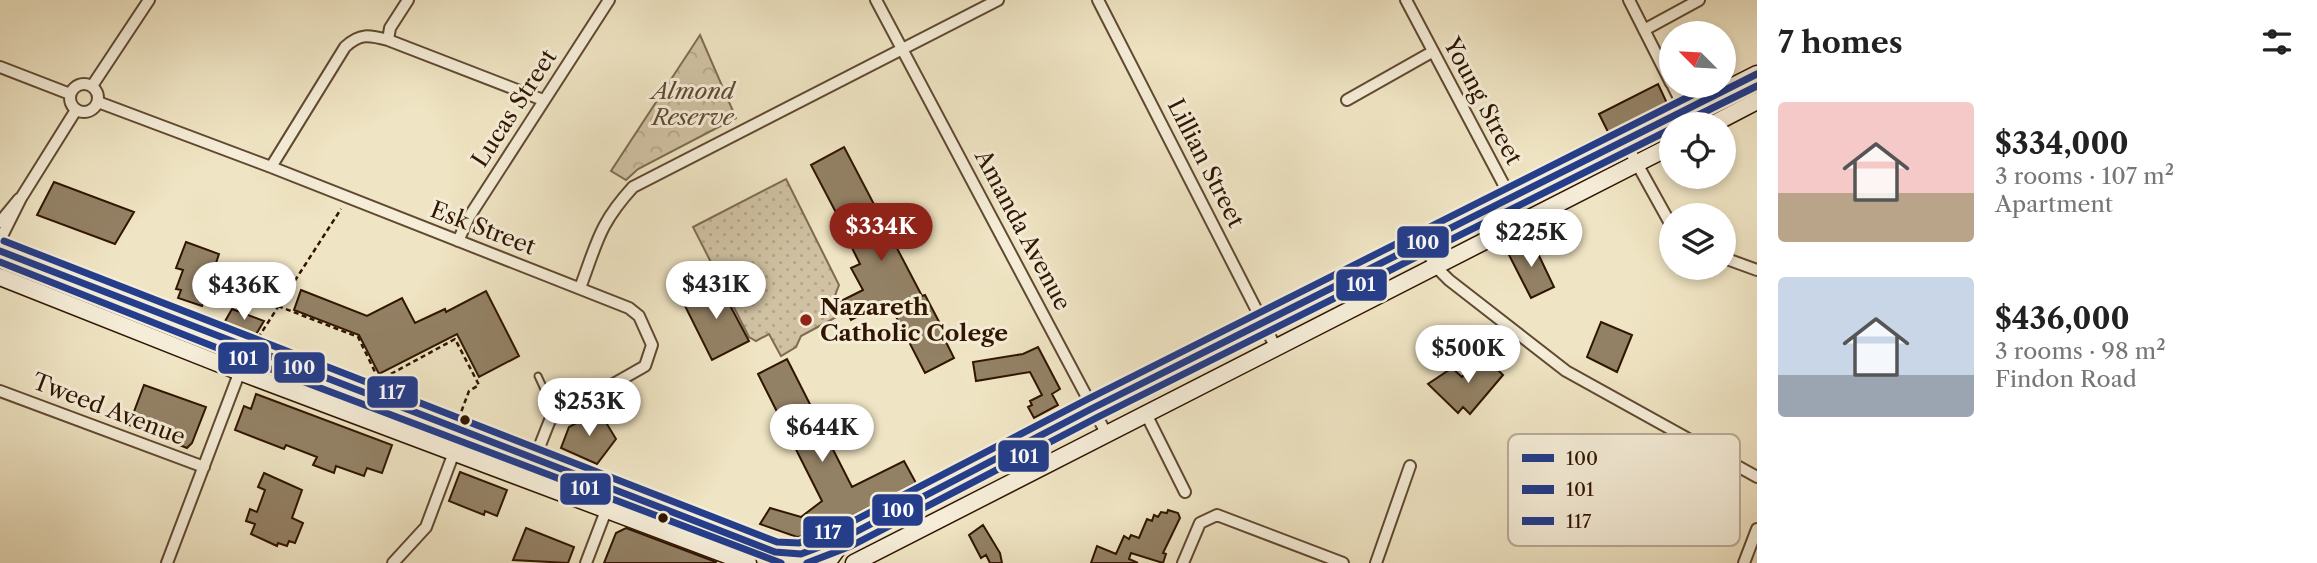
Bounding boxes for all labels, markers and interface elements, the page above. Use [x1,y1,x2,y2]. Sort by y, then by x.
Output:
north arrow [1659,21,1736,98]
map controls [1659,21,1736,280]
icon: filters [2258,23,2296,61]
text: 7 homes [1778,24,1903,61]
street label: Young Street [1437,32,1528,169]
street label: Lucas Street [466,44,562,172]
park label: Almond Reserve [649,77,737,131]
street label: Lillian Street [1162,94,1250,232]
button: locate [1659,112,1736,189]
text: $334,000 [1995,125,2129,162]
icon: home [1834,130,1918,214]
street label: Amanda Avenue [968,144,1077,315]
text: 3 rooms · 107 m² [1995,162,2174,190]
text: Apartment [1995,190,2113,218]
street label: Esk Street [427,195,539,261]
button: layers [1659,203,1736,280]
pin: $334K [832,204,930,263]
pin: $225K [1482,210,1580,269]
text: $334K [846,212,916,240]
text: $225K [1495,218,1567,246]
line badge: 100 [1396,225,1450,259]
text: 100 [1407,231,1439,254]
pin: $436K [195,262,293,322]
pin: $431K [667,262,765,321]
line badge: 101 [1335,268,1388,302]
text: $431K [682,270,750,298]
text: $436K [208,271,280,299]
text: 101 [1346,273,1376,296]
place label: Nazareth Catholic Colege [820,293,1008,347]
text: $436,000 [1995,300,2130,337]
icon: home [1834,305,1918,389]
marker: Nazareth Catholic Colege [798,312,814,328]
pin: $500K [1419,326,1517,385]
text: $500K [1431,334,1505,362]
text: 3 rooms · 98 m² [1995,337,2166,365]
line badge: 101 [217,341,270,375]
text: 101 [228,347,258,370]
line badge: 100 [273,351,326,384]
text: 100 [283,356,315,379]
text: Findon Road [1995,365,2137,393]
street label: Tweed Avenue [29,367,189,451]
line badge: 117 [366,375,419,409]
pin: $253K [540,378,638,438]
text: 117 [378,381,406,404]
text: $253K [554,387,624,415]
pin: $644K [773,405,871,464]
unlabelled marker [458,413,472,427]
text: $644K [786,413,858,441]
legend [1508,434,1740,546]
line badge: 101 [997,439,1050,473]
text: 101 [1009,445,1039,468]
text: 100 [1566,447,1598,470]
line badge: 101 [559,472,612,506]
text: 101 [570,477,600,500]
text: 101 [1566,478,1594,501]
line badge: 100 [871,493,924,527]
text: 100 [882,499,914,522]
text: 117 [1566,510,1592,533]
unlabelled marker [656,511,670,525]
line badge: 117 [802,515,855,549]
text: 117 [814,521,842,544]

